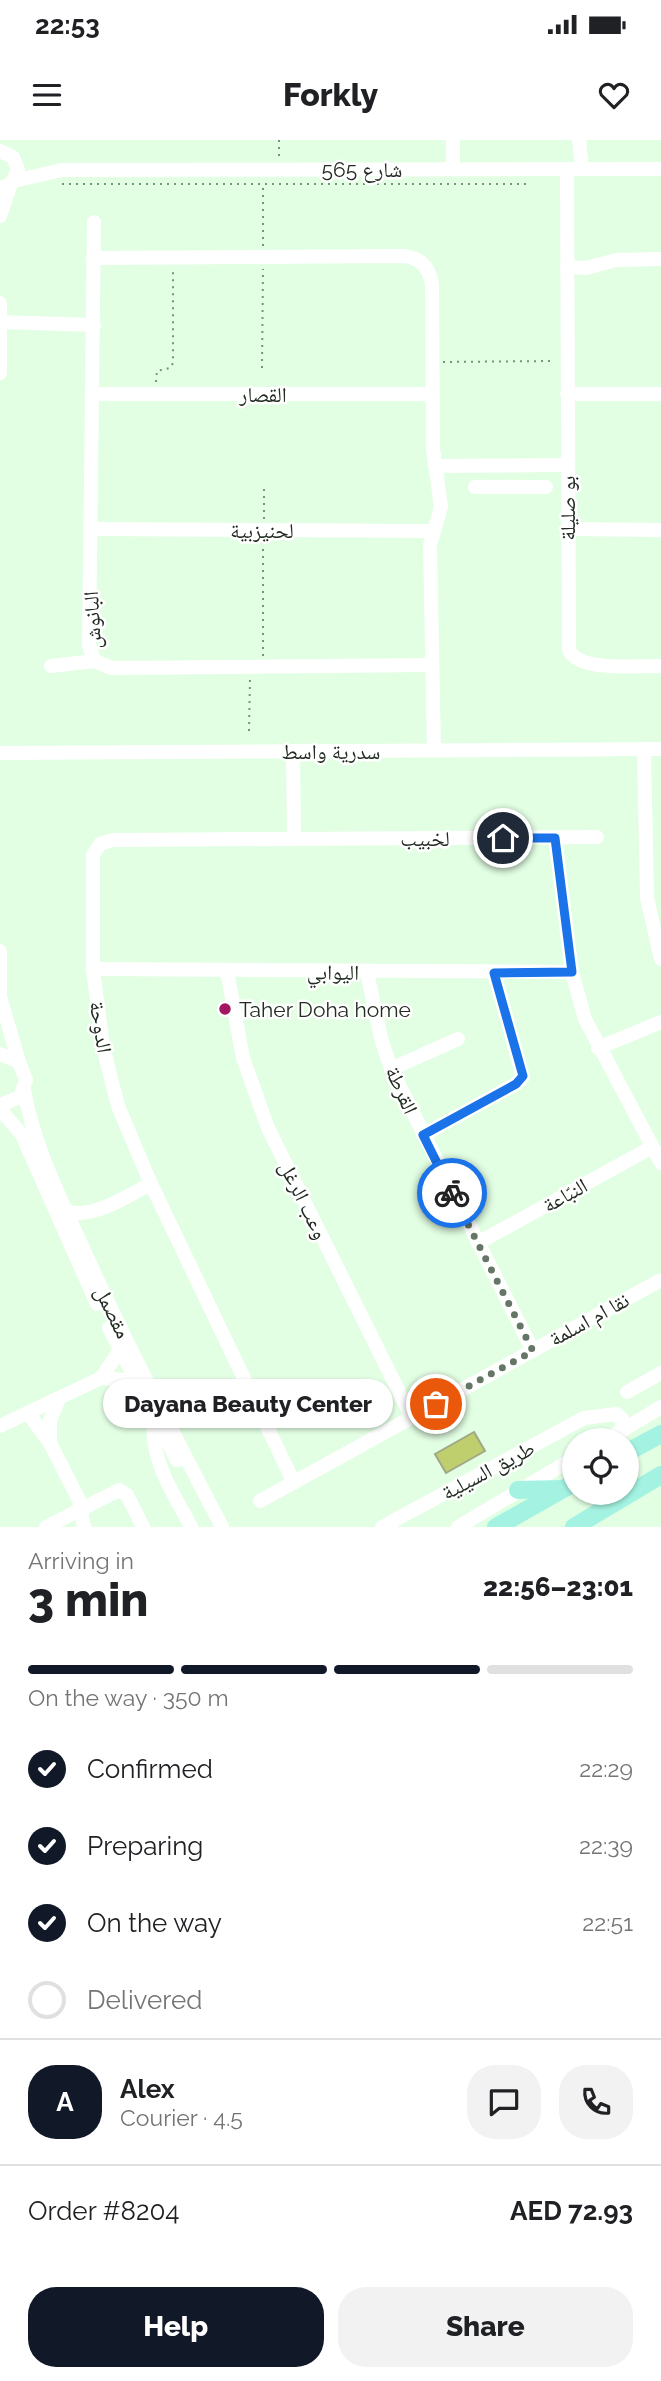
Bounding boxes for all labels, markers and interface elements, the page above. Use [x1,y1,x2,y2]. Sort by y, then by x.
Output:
text: 22:53 [35,10,100,40]
icon: menu [28,76,66,114]
text: Forkly [283,76,378,113]
icon: heart [595,76,633,114]
street label: شارع 565 [322,157,402,183]
street label: القصار [238,382,287,407]
street label: بو صليلة [555,476,580,540]
street label: لحنيزبية [230,518,294,543]
street label: البانوش [78,590,107,650]
street label: سدرية واسط [282,739,380,764]
pin [473,808,533,868]
icon: home [484,819,522,857]
street label: لخبيب [400,826,450,851]
street label: اليوابي [307,959,359,989]
place label: Taher Doha home [239,997,411,1022]
street label: الدوحة [85,999,117,1055]
marker: Taher Doha home [217,1001,233,1017]
street label: القرطة [381,1062,423,1118]
street label: وعب الرغل [273,1157,334,1244]
courier [417,1158,487,1228]
street label: النبّاعة [538,1173,592,1217]
icon: bike [433,1174,471,1212]
street label: مقصمل [89,1282,136,1343]
street label: نقا ام اسلمة [545,1287,634,1353]
pin [406,1374,466,1434]
callout: Dayana Beauty Center [104,1380,394,1428]
icon: bag [417,1385,455,1423]
text: Dayana Beauty Center [124,1390,372,1417]
map controls [562,1428,639,1505]
button: locate [562,1428,639,1505]
street label: طريق السيلية [437,1435,539,1506]
text: Arriving in [28,1547,134,1574]
text: 22:56–23:01 [483,1572,633,1602]
text: 3 min [28,1573,148,1627]
text: On the way · 350 m [28,1684,229,1711]
icon: check [28,1750,66,1788]
text: Confirmed [87,1754,213,1784]
text: 22:29 [579,1755,633,1782]
icon: check [28,1827,66,1865]
text: Preparing [87,1831,203,1861]
text: 22:39 [579,1832,633,1859]
icon: check [28,1904,66,1942]
text: On the way [87,1908,222,1938]
text: 22:51 [582,1909,633,1936]
text: Delivered [87,1985,202,2015]
button: chat [467,2065,541,2139]
button: phone [559,2065,633,2139]
text: Alex [120,2074,175,2104]
text: A [56,2087,74,2117]
text: Courier · 4.5 [120,2104,243,2131]
text: Order #8204 [28,2196,180,2226]
text: AED 72.93 [510,2196,633,2226]
button: Help [28,2287,324,2367]
button: Share [338,2287,633,2367]

